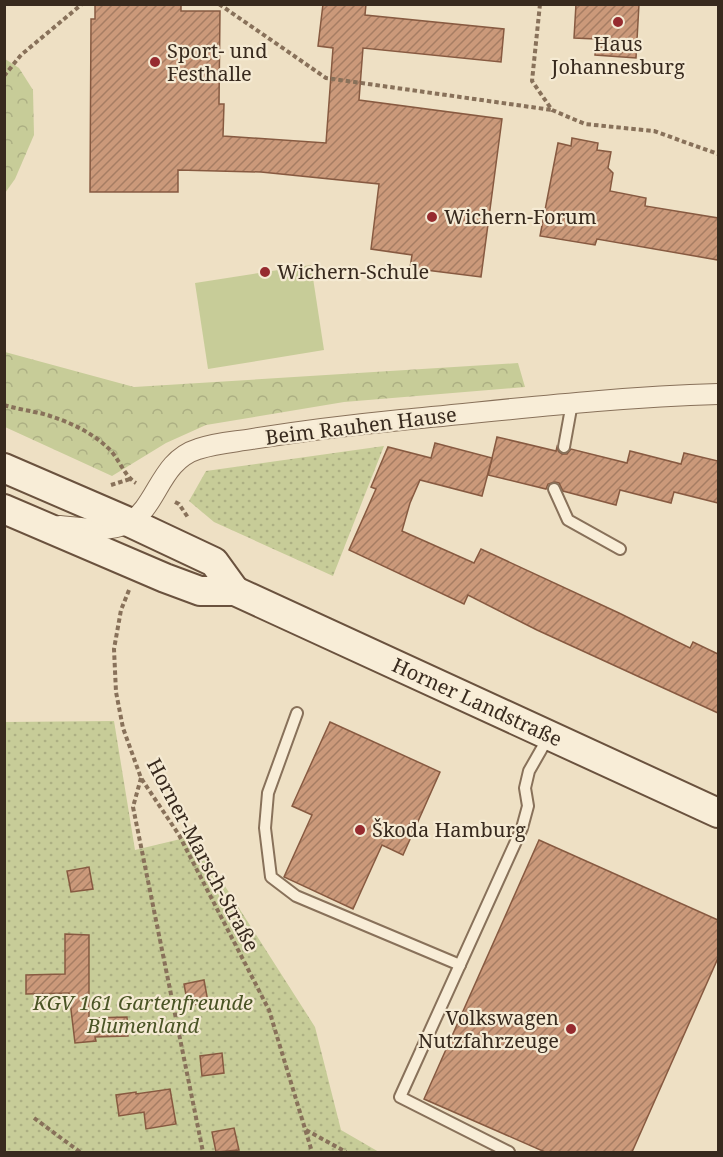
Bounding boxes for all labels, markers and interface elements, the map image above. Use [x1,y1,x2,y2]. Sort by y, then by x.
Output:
marker: Haus Johannesburg [611,15,625,29]
place label: Haus Johannesburg [550,30,685,80]
place label: Sport- und Festhalle [167,37,267,87]
marker: Sport- und Festhalle [148,55,162,69]
place label: Wichern-Forum [444,203,597,230]
marker: Wichern-Forum [425,210,439,224]
place label: Wichern-Schule [277,258,429,285]
marker: Wichern-Schule [258,265,272,279]
street label: Beim Rauhen Hause [264,400,458,451]
street label: Horner Landstraße [388,651,567,753]
street label: Horner-Marsch-Straße [141,753,266,956]
place label: Škoda Hamburg [372,816,526,843]
marker: Škoda Hamburg [353,823,367,837]
park label: KGV 161 Gartenfreunde Blumenland [32,989,253,1039]
place label: Volkswagen Nutzfahrzeuge [418,1004,559,1054]
marker: Volkswagen Nutzfahrzeuge [564,1022,578,1036]

